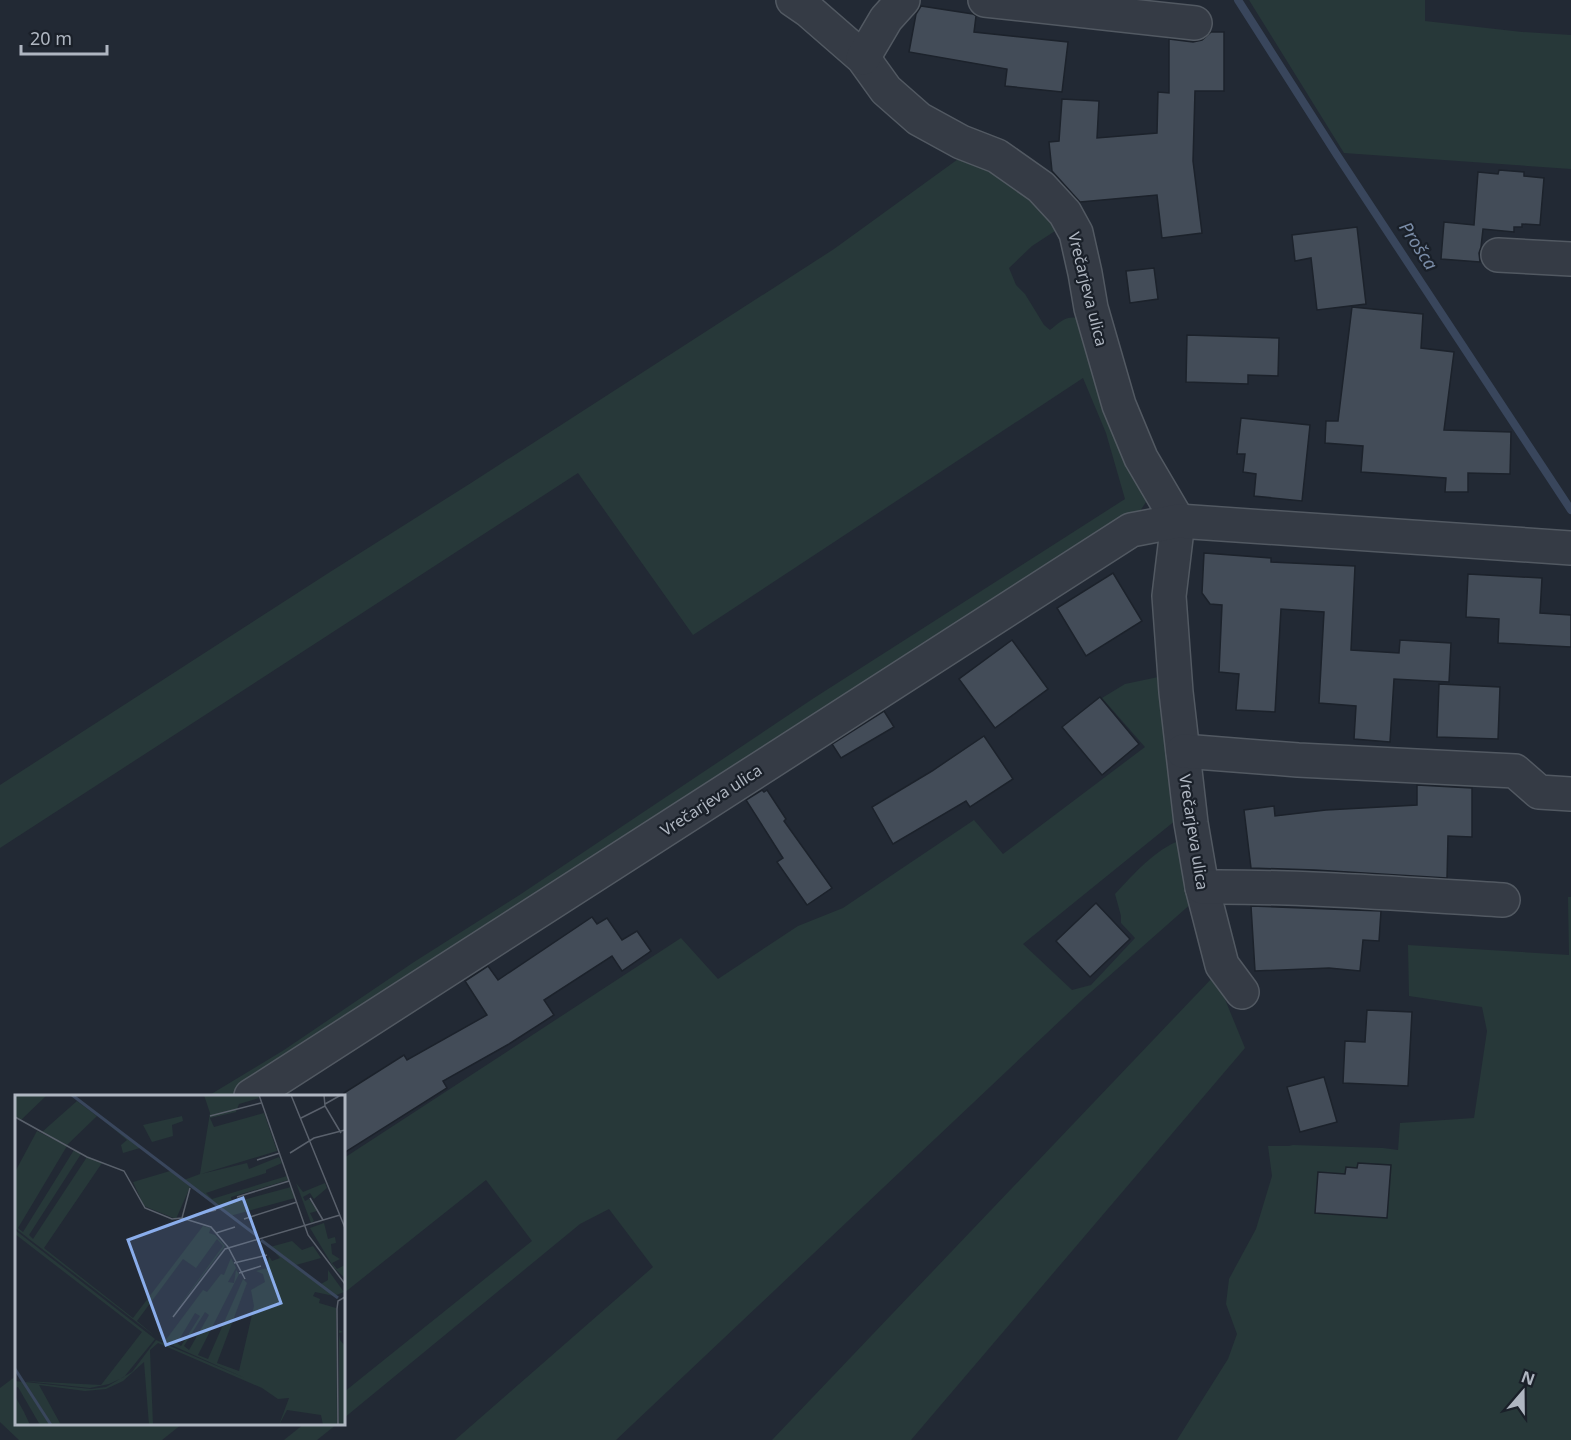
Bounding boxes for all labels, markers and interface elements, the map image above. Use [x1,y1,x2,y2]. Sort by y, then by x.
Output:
scale bar [21,18,106,56]
text: 20 m [30,26,72,50]
water label: Prošca [1394,217,1443,274]
street label: Vrečarjeva ulica [1063,230,1113,348]
street label: Vrečarjeva ulica [656,759,766,841]
street label: Vrečarjeva ulica [1174,773,1214,891]
inset map [15,1095,345,1425]
north arrow [1493,1362,1553,1422]
text: N [1518,1365,1538,1390]

